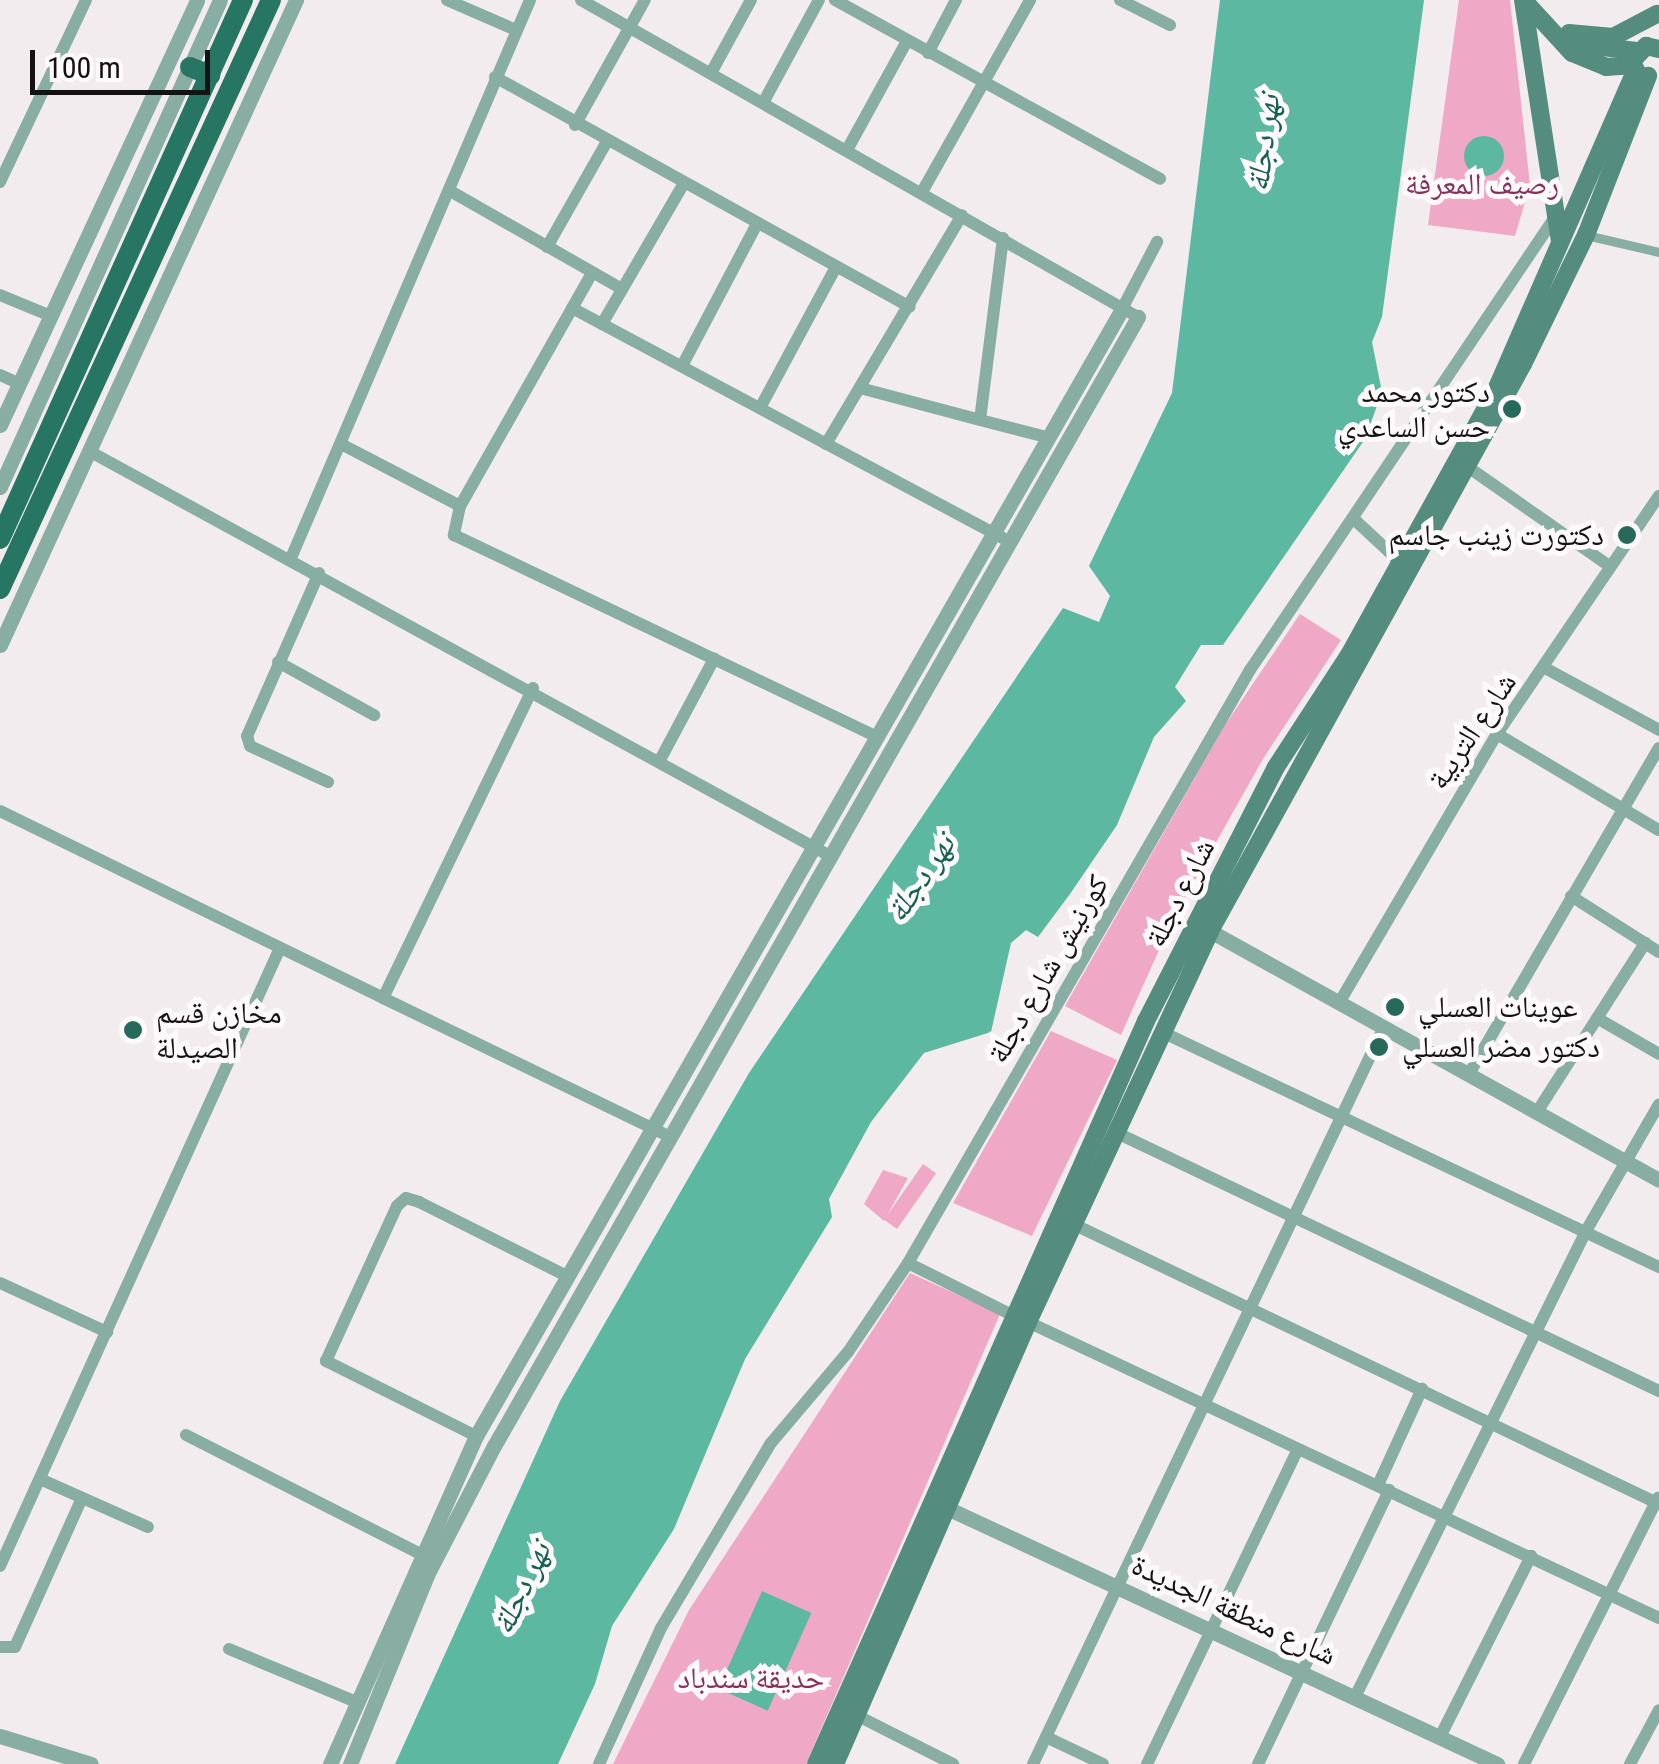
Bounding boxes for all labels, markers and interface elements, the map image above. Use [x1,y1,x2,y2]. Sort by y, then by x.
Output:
scale bar [35,30,215,92]
text: 100 m [47,50,121,85]
water label: نهر دجلة [1238,92,1288,194]
park label: رصيف المعرفة [1405,166,1559,202]
place label: دكتور محمد حسن الساعدي [1338,374,1490,444]
marker: دكتور محمد حسن الساعدي [1499,396,1525,422]
place label: دكتورت زينب جاسم [1388,517,1604,553]
marker: دكتورت زينب جاسم [1614,522,1640,548]
street label: شارع التربية [1420,666,1524,796]
water label: نهر دجلة [877,827,963,929]
street label: شارع دجلة [1138,833,1222,953]
street label: كورنيش شارع دجلة [980,869,1116,1069]
place label: عوينات العسلي [1418,989,1578,1025]
marker: عوينات العسلي [1382,994,1408,1020]
place label: مخازن قسم الصيدلة [156,995,282,1066]
marker: مخازن قسم الصيدلة [120,1017,146,1043]
place label: دكتور مضر العسلي [1402,1029,1600,1065]
marker: دكتور مضر العسلي [1366,1034,1392,1060]
water label: نهر دجلة [483,1536,559,1640]
street label: شارع منطقة الجديدة [1126,1547,1342,1673]
park label: حديقة سندباد [678,1660,824,1696]

